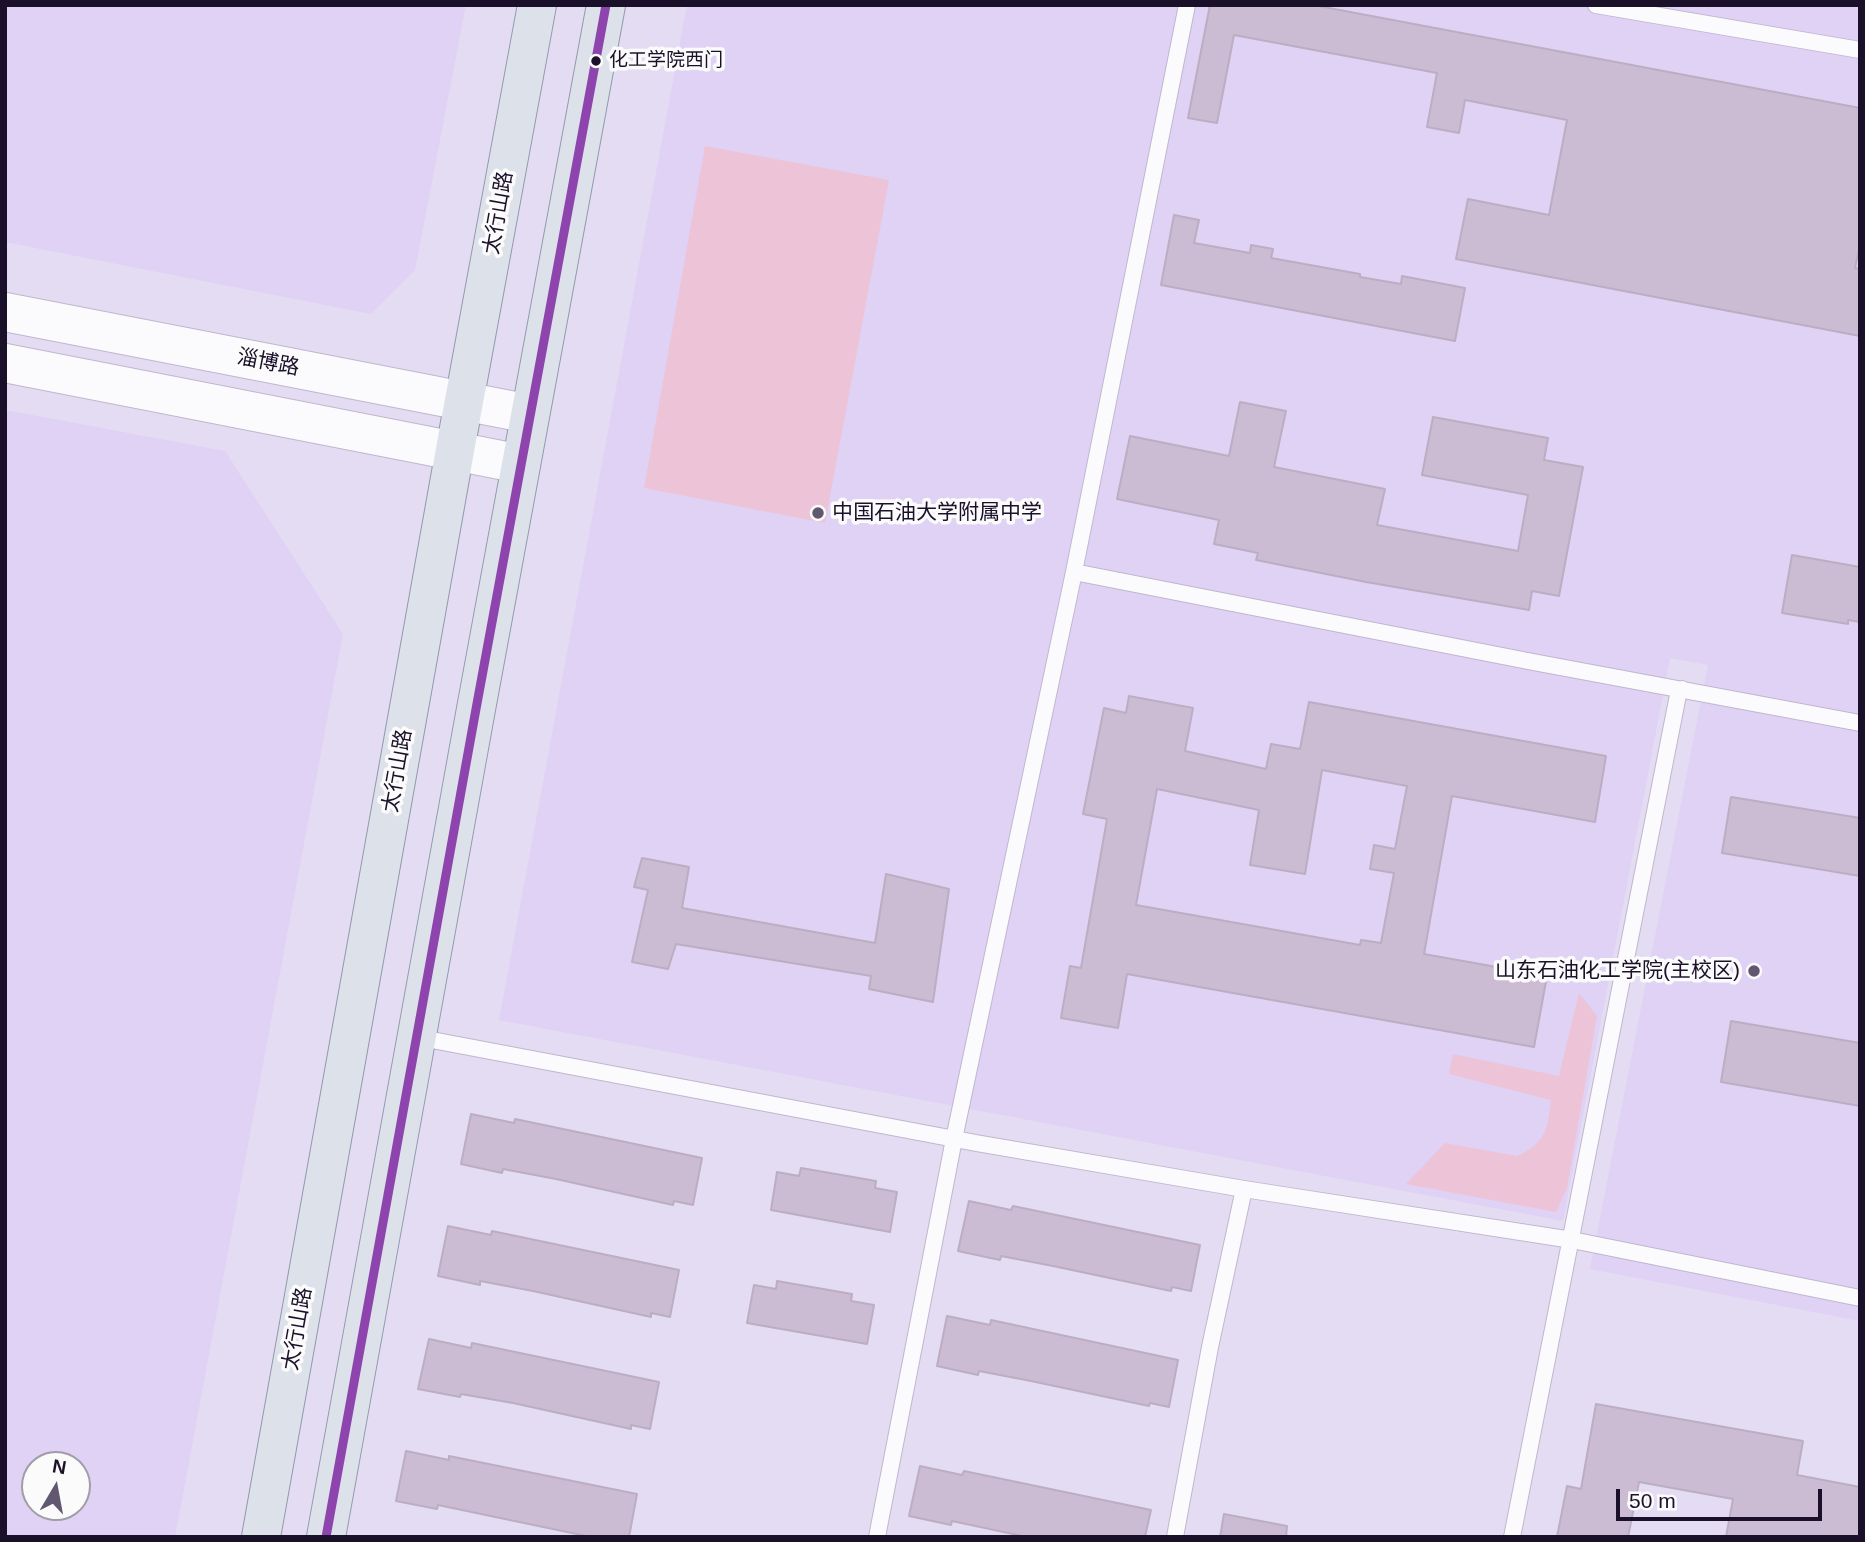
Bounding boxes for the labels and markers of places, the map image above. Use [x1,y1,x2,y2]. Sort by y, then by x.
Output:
place label: 化工学院西门 [609,50,723,72]
marker: 化工学院西门 [589,54,603,68]
place label: 中国石油大学附属中学 [832,500,1042,526]
marker: 中国石油大学附属中学 [810,505,826,521]
place label: 山东石油化工学院(主校区) [1495,958,1740,984]
marker: 山东石油化工学院(主校区) [1746,963,1762,979]

